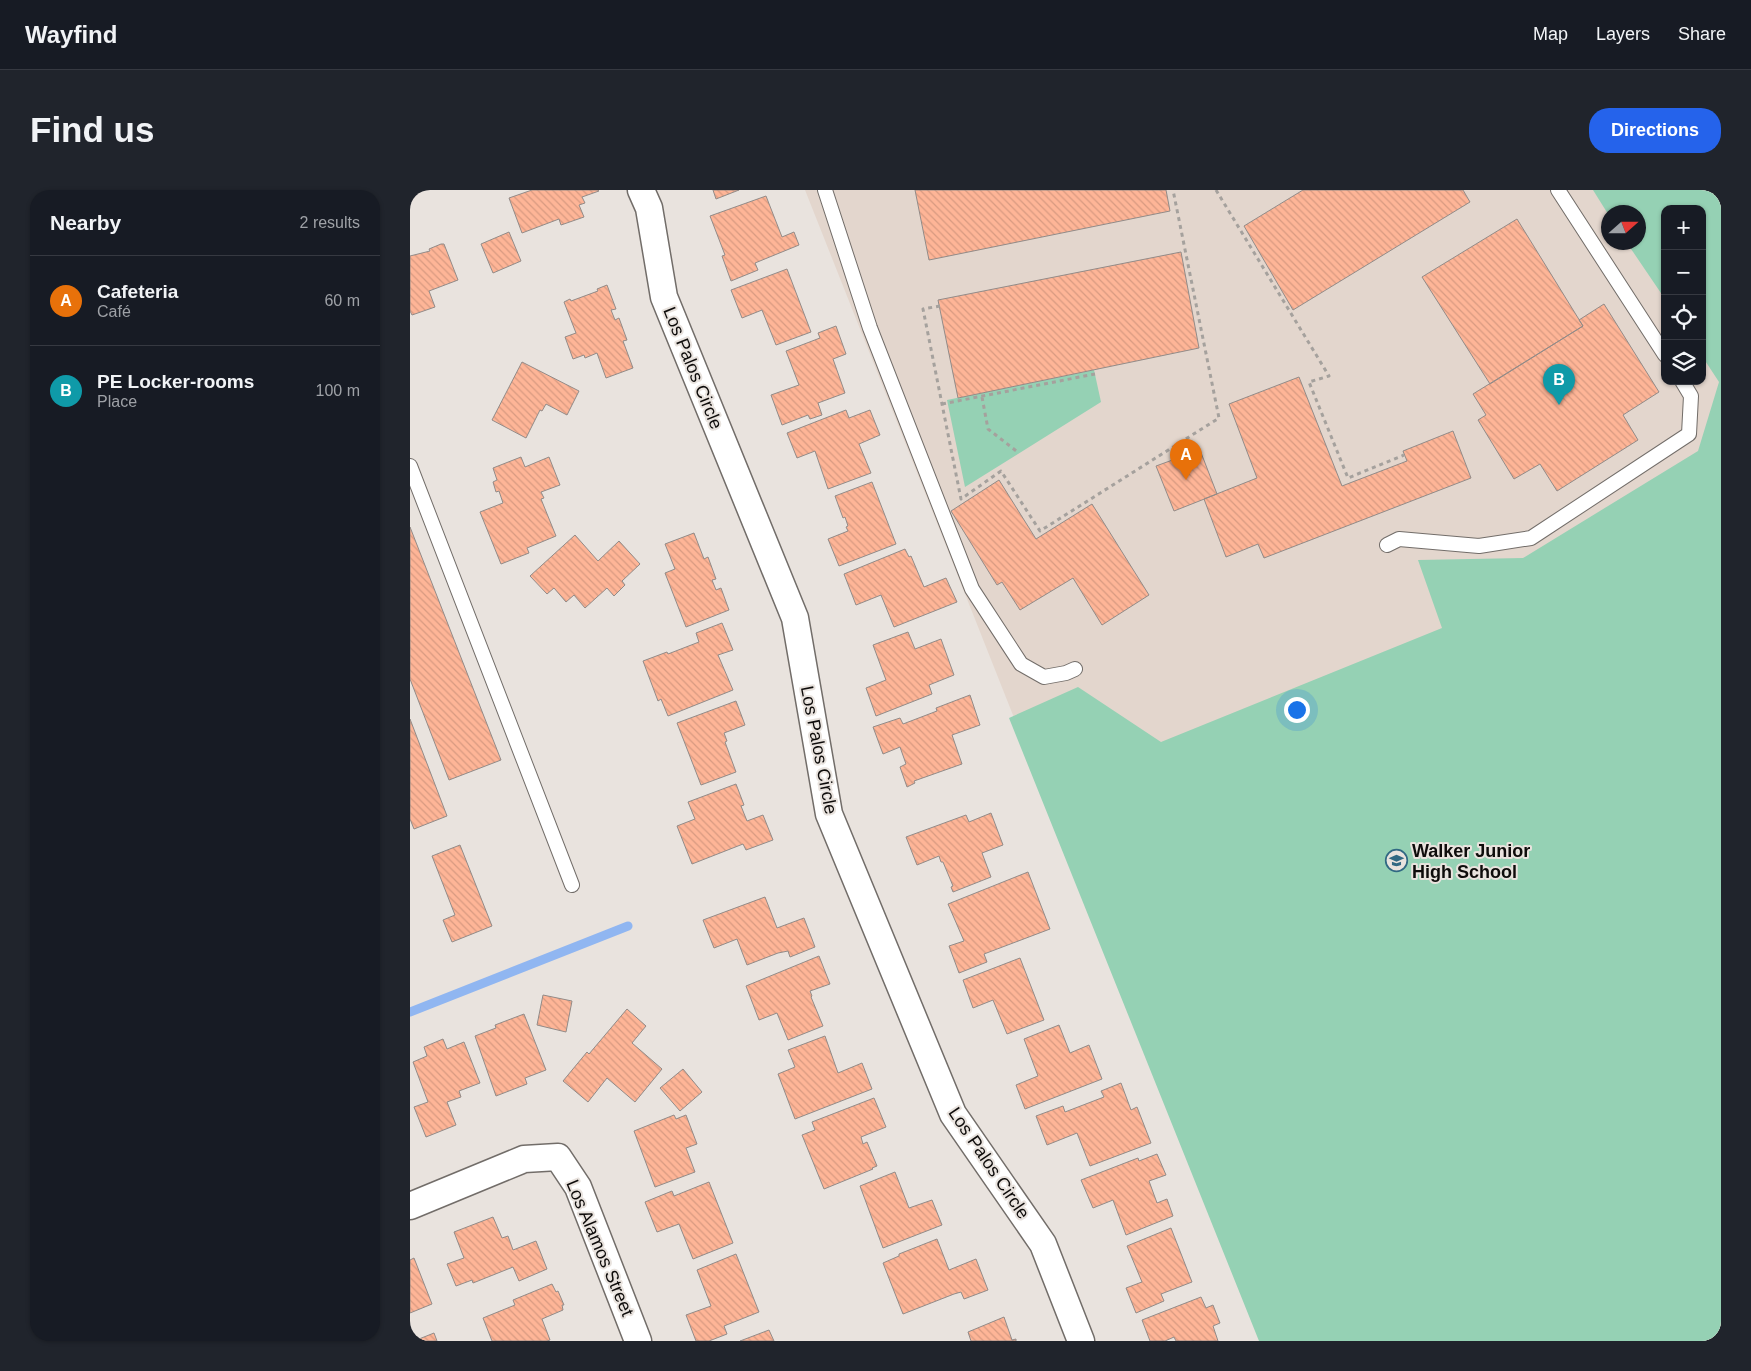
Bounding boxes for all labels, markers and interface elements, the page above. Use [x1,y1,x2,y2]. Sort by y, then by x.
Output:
text: Wayfind [25,21,117,48]
text: Map [1533,24,1568,44]
text: Layers [1596,24,1650,44]
text: Share [1678,24,1726,44]
button: Directions [1589,108,1721,153]
text: Find us [30,110,154,149]
north arrow [1601,205,1646,250]
map controls [1661,205,1706,385]
button: + [1661,205,1706,250]
text: Nearby [50,211,121,234]
text: 2 results [300,214,360,231]
button: − [1661,250,1706,295]
text: Cafeteria [97,281,178,302]
text: A [60,292,72,309]
text: 60 m [324,292,360,309]
button: locate [1661,295,1706,340]
text: Café [97,303,131,320]
street label: Los Palos Circle [659,304,727,432]
button: layers [1661,340,1706,385]
pin: B [1543,364,1575,405]
text: PE Locker-rooms [97,371,254,392]
text: B [60,382,72,399]
text: 100 m [316,382,360,399]
text: Place [97,393,137,410]
pin: A [1170,439,1202,480]
street label: Los Palos Circle [797,684,841,816]
your location [1284,697,1310,723]
place label: Walker Junior High School [1412,841,1530,882]
school or university icon: Walker Junior High School [1384,849,1408,873]
street label: Los Palos Circle [944,1103,1034,1223]
street label: Los Alamos Street [562,1177,638,1319]

